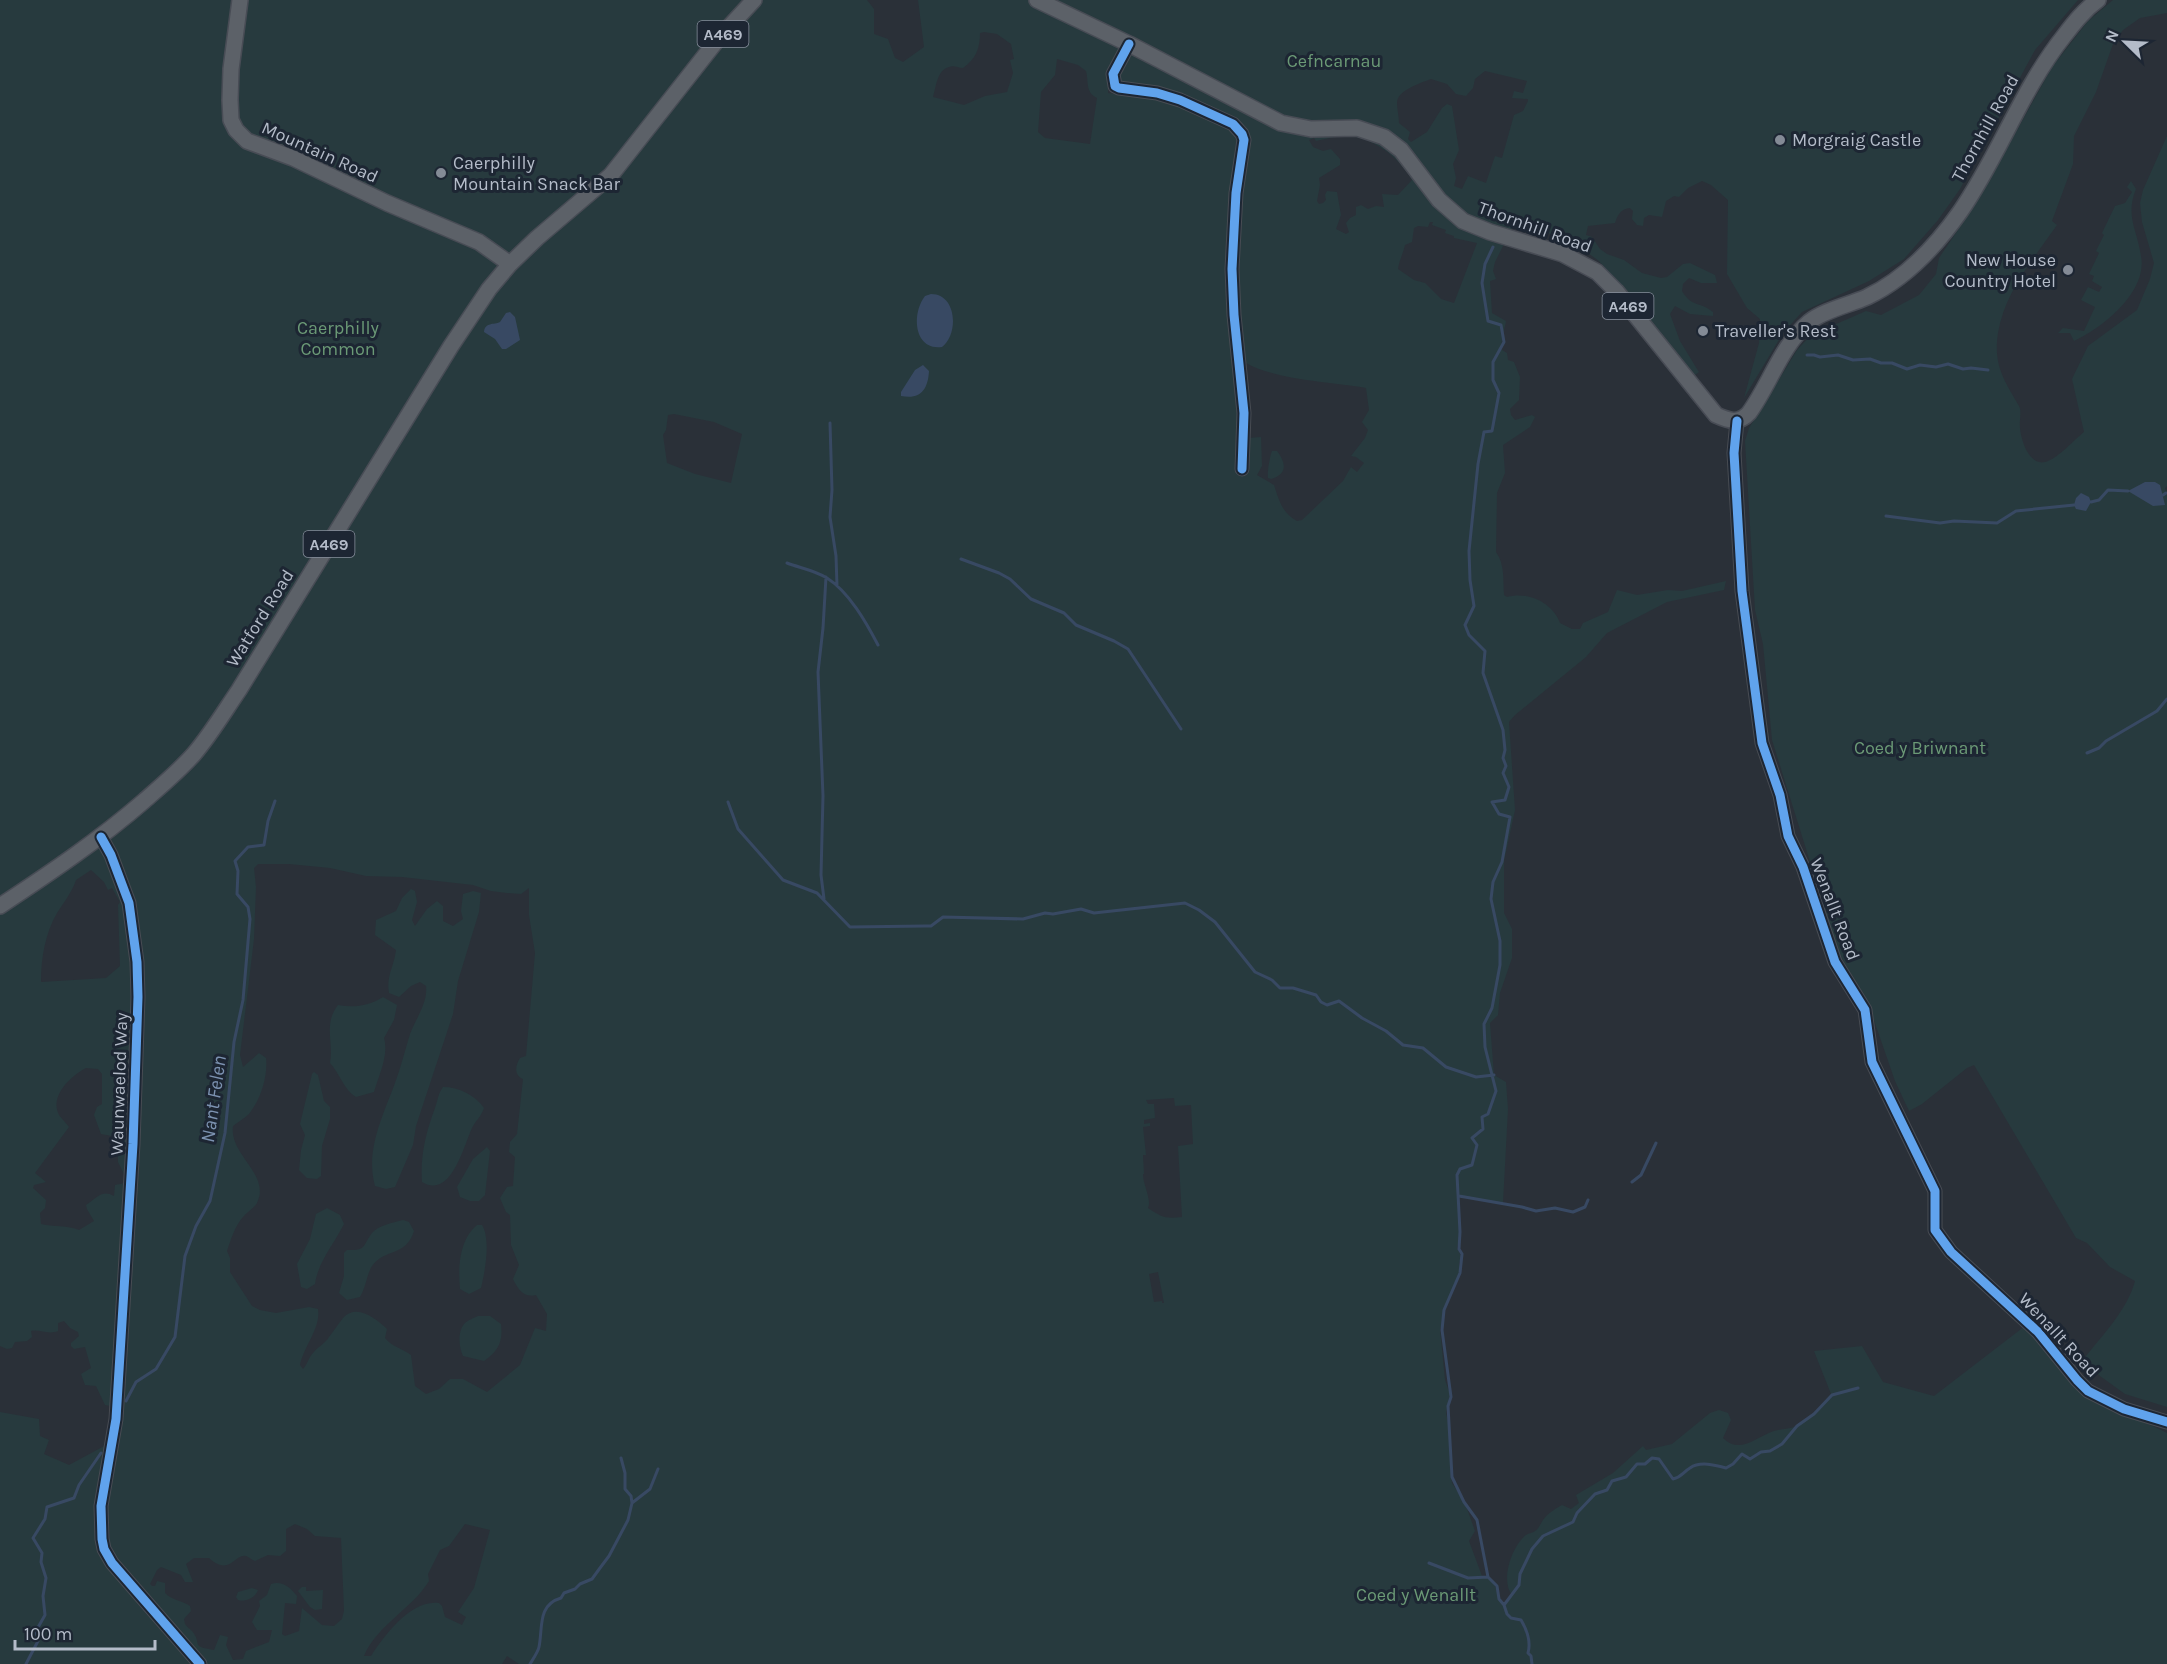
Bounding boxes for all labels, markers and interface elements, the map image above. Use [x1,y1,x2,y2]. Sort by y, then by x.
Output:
north arrow [2095,12,2155,72]
road number: A469 [698,21,748,47]
text: N [2101,27,2123,45]
park label: Cefncarnau [1287,50,1381,72]
street label: Thornhill Road [1947,71,2023,185]
street label: Mountain Road [258,116,382,188]
place label: Morgraig Castle [1792,129,1921,151]
marker: Morgraig Castle [1773,133,1787,147]
place label: Caerphilly Mountain Snack Bar [453,152,620,195]
marker: Caerphilly Mountain Snack Bar [434,166,448,180]
street label: Thornhill Road [1475,196,1595,258]
place label: New House Country Hotel [1945,249,2056,292]
marker: New House Country Hotel [2061,263,2075,277]
road number: A469 [1602,293,1654,319]
park label: Caerphilly Common [297,317,380,360]
place label: Traveller's Rest [1715,320,1836,342]
marker: Traveller's Rest [1696,324,1710,338]
road number: A469 [304,531,354,557]
street label: Watford Road [221,565,299,671]
park label: Coed y Briwnant [1854,737,1986,759]
street label: Wenallt Road [1805,855,1865,963]
street label: Waunwaelod Way [106,1012,133,1156]
water label: Nant Felen [196,1054,231,1144]
street label: Wenallt Road [2014,1288,2104,1382]
park label: Coed y Wenallt [1356,1584,1476,1606]
scale bar [15,1613,154,1651]
text: 100 m [24,1623,72,1645]

